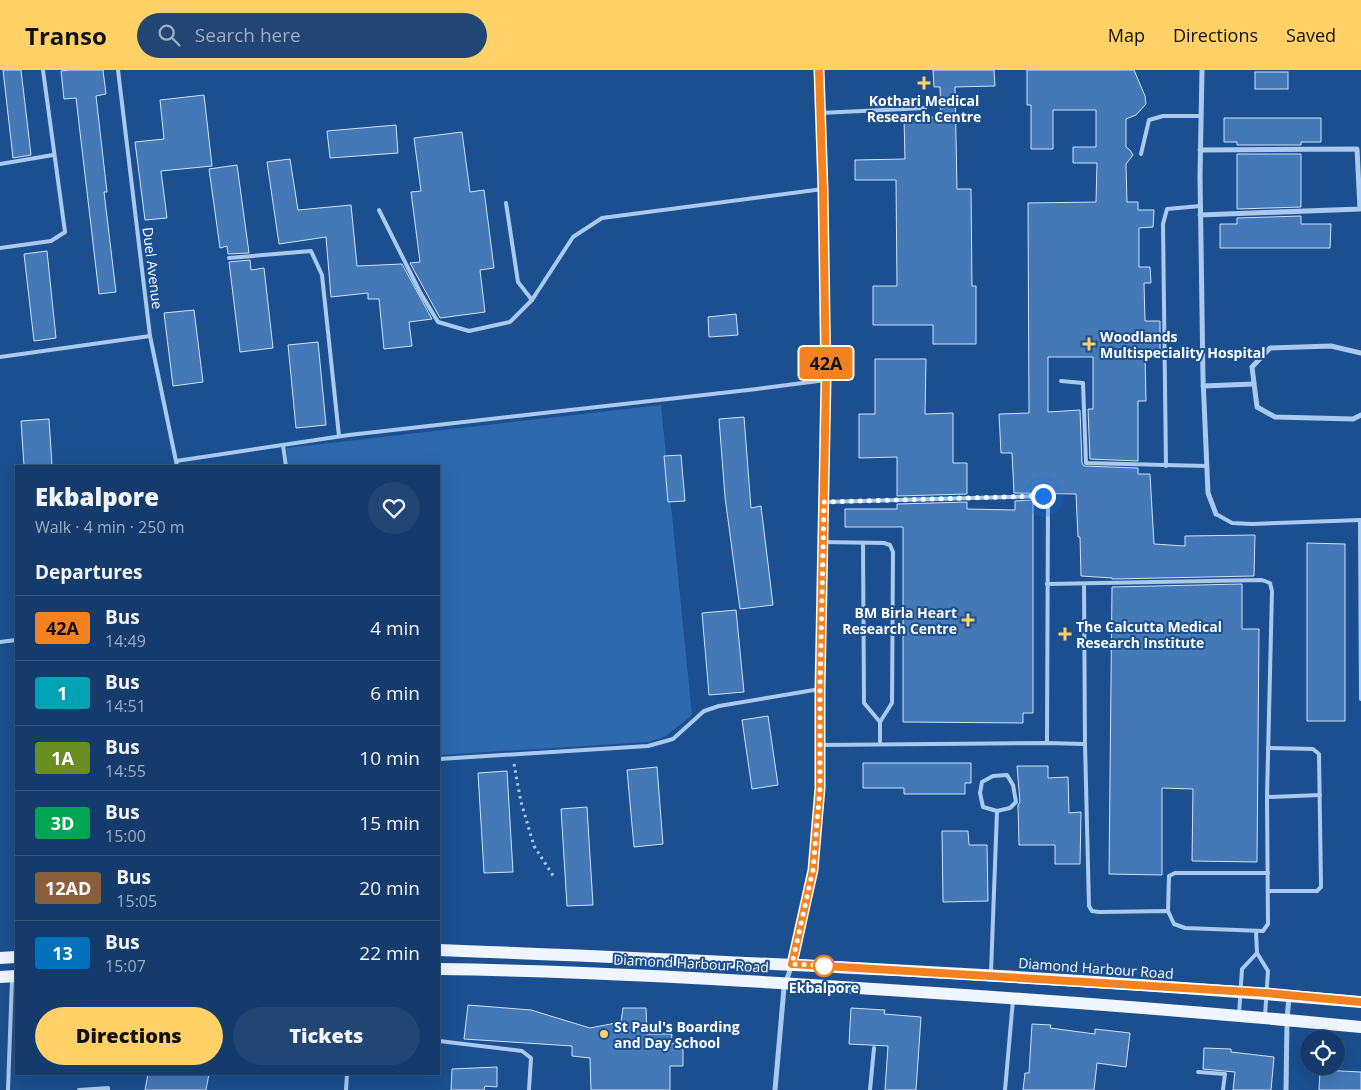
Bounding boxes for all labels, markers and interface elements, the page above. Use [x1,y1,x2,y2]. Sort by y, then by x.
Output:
search box [137,13,487,58]
text: Transo [25,19,107,52]
icon: search [155,21,183,49]
text: Search here [195,22,301,48]
text: Map [1108,23,1145,47]
text: Directions [1173,23,1258,47]
text: Saved [1286,23,1336,47]
marker: Kothari Medical Research Centre [917,76,931,90]
place label: Kothari Medical Research Centre [867,91,981,126]
street label: Duel Avenue [139,226,167,310]
place label: Woodlands Multispeciality Hospital [1100,327,1266,362]
marker: Woodlands Multispeciality Hospital [1082,337,1096,351]
line badge: 42A [797,347,855,379]
text: 42A [809,351,843,375]
text: Ekbalpore [35,480,159,513]
button: heart [368,482,420,534]
your location [1031,484,1056,509]
text: Walk · 4 min · 250 m [35,516,185,538]
text: Departures [35,559,142,585]
place label: BM Birla Heart Research Centre [842,603,957,638]
text: Bus [105,604,140,630]
marker: BM Birla Heart Research Centre [961,613,975,627]
text: 4 min [370,615,420,641]
text: 42A [46,616,79,640]
place label: The Calcutta Medical Research Institute [1076,617,1222,652]
marker: The Calcutta Medical Research Institute [1058,627,1072,641]
text: 14:49 [105,630,146,652]
text: Bus [105,669,140,695]
text: 6 min [370,680,420,706]
text: 1 [57,681,68,705]
text: 14:51 [105,695,146,717]
text: Bus [105,734,140,760]
text: 10 min [359,745,420,771]
text: 1A [51,746,74,770]
text: 14:55 [105,760,146,782]
text: Bus [105,799,140,825]
text: 15 min [359,810,420,836]
text: 3D [51,811,74,835]
text: 15:00 [105,825,146,847]
text: Bus [116,864,151,890]
text: 20 min [359,875,420,901]
text: 12AD [45,876,91,900]
text: 15:05 [116,890,157,912]
text: Bus [105,929,140,955]
text: 22 min [359,940,420,966]
text: 13 [52,941,73,965]
street label: Diamond Harbour Road [613,949,769,977]
street label: Diamond Harbour Road [1018,953,1174,983]
text: 15:07 [105,955,146,977]
marker: Ekbalpore [813,955,835,977]
place label: Ekbalpore [789,978,859,997]
button: Directions [35,1007,223,1065]
button: Tickets [233,1007,420,1065]
place label: St Paul's Boarding and Day School [614,1017,740,1052]
marker: St Paul's Boarding and Day School [598,1028,610,1040]
map controls [1300,1030,1345,1075]
button: locate [1300,1030,1345,1075]

